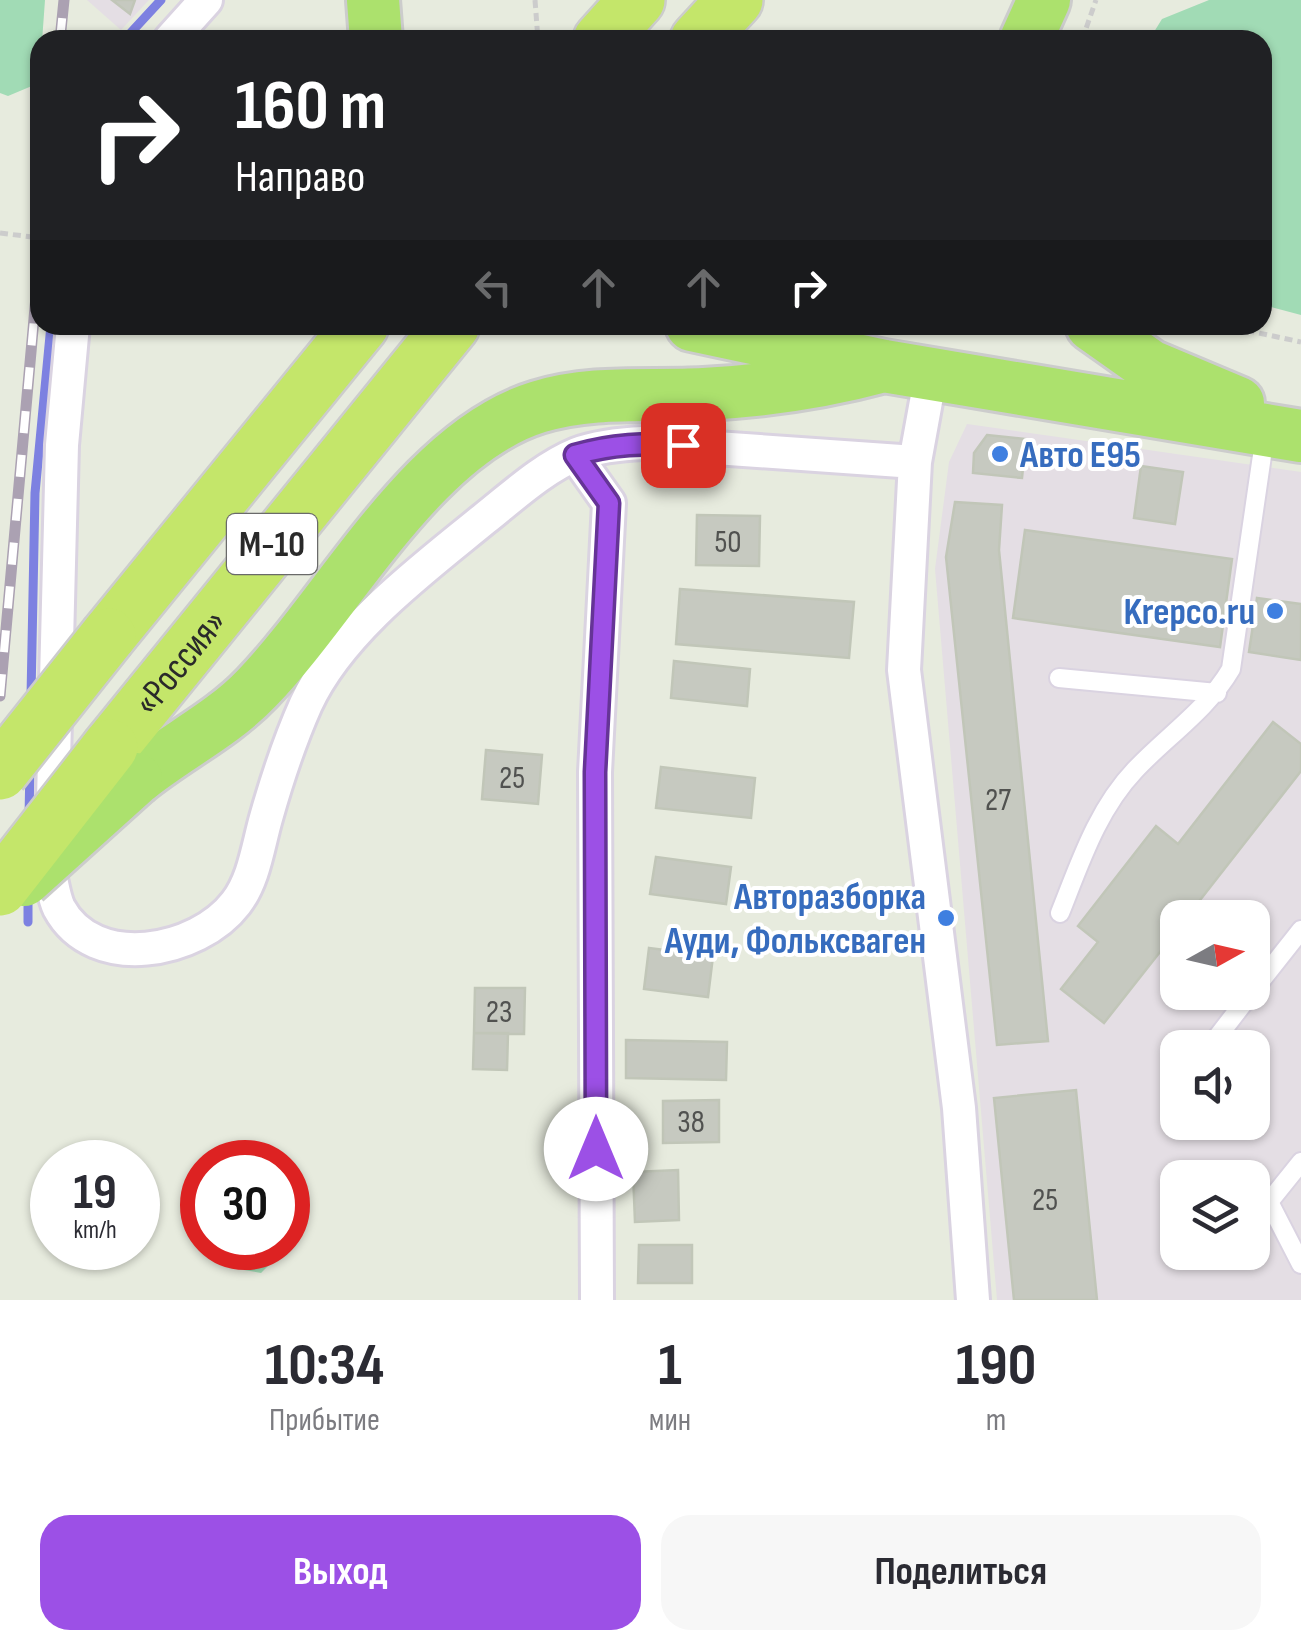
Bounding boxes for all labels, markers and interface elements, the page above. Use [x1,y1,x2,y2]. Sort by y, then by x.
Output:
text: 160 m [235,65,386,149]
icon: right [70,70,200,200]
text: Направо [235,150,365,205]
icon: left [466,260,521,315]
icon: ahead [571,260,626,315]
icon: ahead [676,260,731,315]
icon: right [781,260,836,315]
pin [641,403,726,488]
icon: arrive [656,418,711,473]
place label: Авто E95 [1019,433,1141,478]
marker: Авто E95 [989,443,1011,465]
road number: М-10 [227,514,317,574]
house number: 50 [714,523,742,562]
place label: Krepco.ru [1123,590,1255,635]
marker: Krepco.ru [1264,600,1286,622]
street label: «Россия» [124,601,237,724]
house number: 25 [499,759,525,798]
house number: 27 [985,781,1011,820]
place label: Авторазборка Ауди, Фольксваген [664,875,926,964]
north arrow [1160,900,1270,1010]
map controls [1160,900,1270,1270]
marker: Авторазборка Ауди, Фольксваген [935,907,957,929]
house number: 23 [486,993,512,1032]
button: sound [1160,1030,1270,1140]
position arrow [544,1097,648,1201]
house number: 38 [677,1103,705,1142]
speed limit sign: 30 [180,1140,310,1270]
button: layers [1160,1160,1270,1270]
text: 19 [73,1163,117,1223]
house number: 25 [1032,1181,1058,1220]
text: km/h [73,1215,117,1246]
text: 10:34 [265,1330,384,1402]
text: 1 [658,1330,682,1402]
text: 190 [956,1330,1036,1402]
text: Прибытие [269,1401,380,1440]
text: мин [649,1401,691,1440]
text: m [986,1401,1006,1440]
button: Выход [40,1515,641,1630]
button: Поделиться [661,1515,1261,1630]

